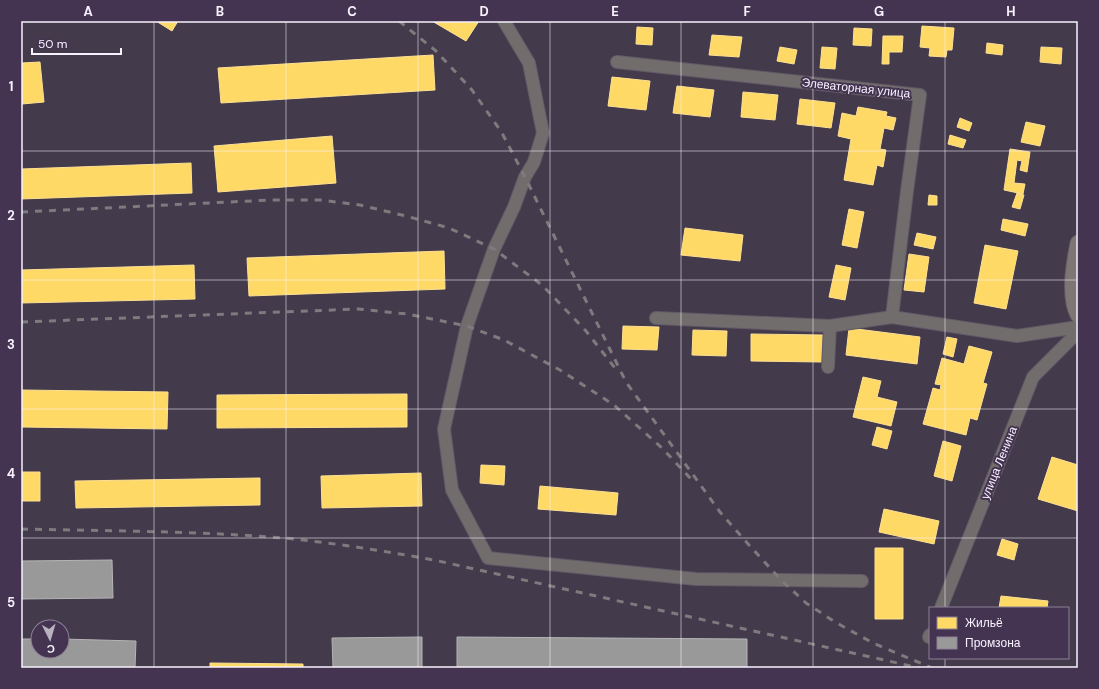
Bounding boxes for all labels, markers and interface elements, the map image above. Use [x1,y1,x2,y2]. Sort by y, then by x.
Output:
text: A [83,3,93,20]
text: B [216,3,224,20]
text: C [347,3,357,20]
text: D [479,3,489,20]
text: E [611,3,619,20]
text: F [743,3,751,20]
text: G [874,3,884,20]
text: H [1006,3,1016,20]
scale bar [32,30,121,56]
text: 50 m [38,36,67,52]
street label: Элеваторная улица [801,74,911,102]
text: 1 [9,78,13,95]
text: 2 [7,207,15,224]
text: 3 [7,336,15,353]
street label: улица Ленина [977,424,1021,502]
text: 4 [7,465,15,482]
text: 5 [7,594,15,611]
legend [929,607,1069,659]
text: Жильё [965,615,1003,631]
north arrow [30,619,70,659]
text: Промзона [965,635,1021,651]
text: С [46,642,55,656]

